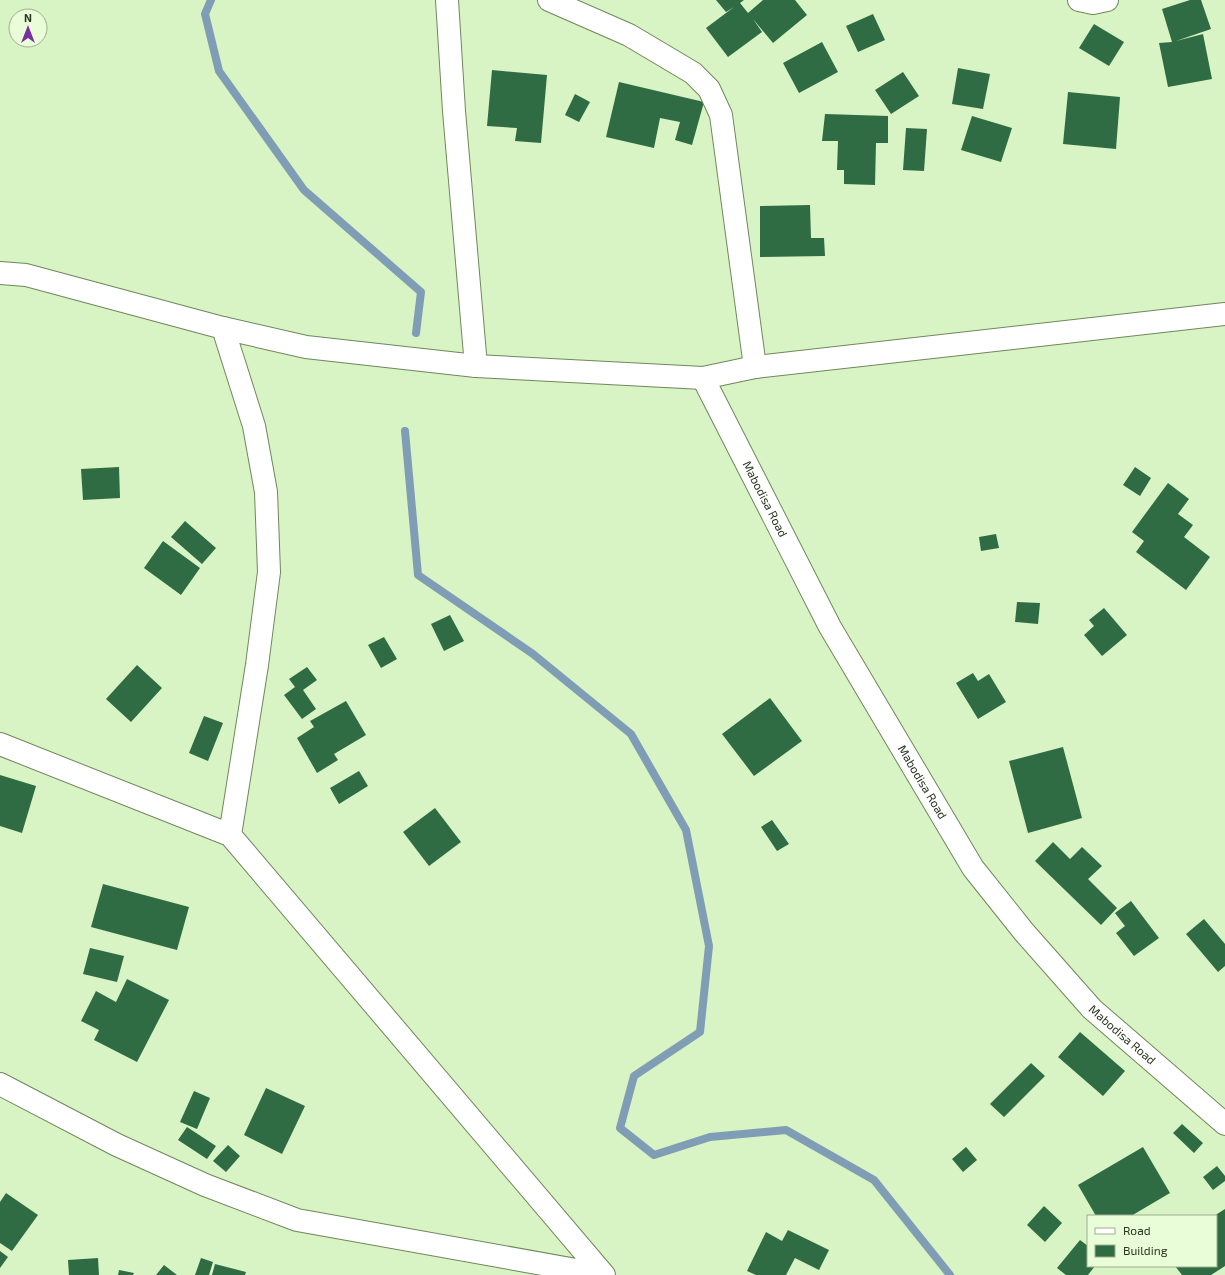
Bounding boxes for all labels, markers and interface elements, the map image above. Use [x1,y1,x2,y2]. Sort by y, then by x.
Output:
north arrow [8,8,48,48]
text: N [24,11,32,24]
street label: Mabodisa Road [740,458,791,539]
street label: Mabodisa Road [896,742,950,821]
street label: Mabodisa Road [1086,1002,1159,1067]
legend [1087,1215,1217,1267]
text: Road [1123,1223,1151,1237]
text: Building [1123,1243,1168,1257]

